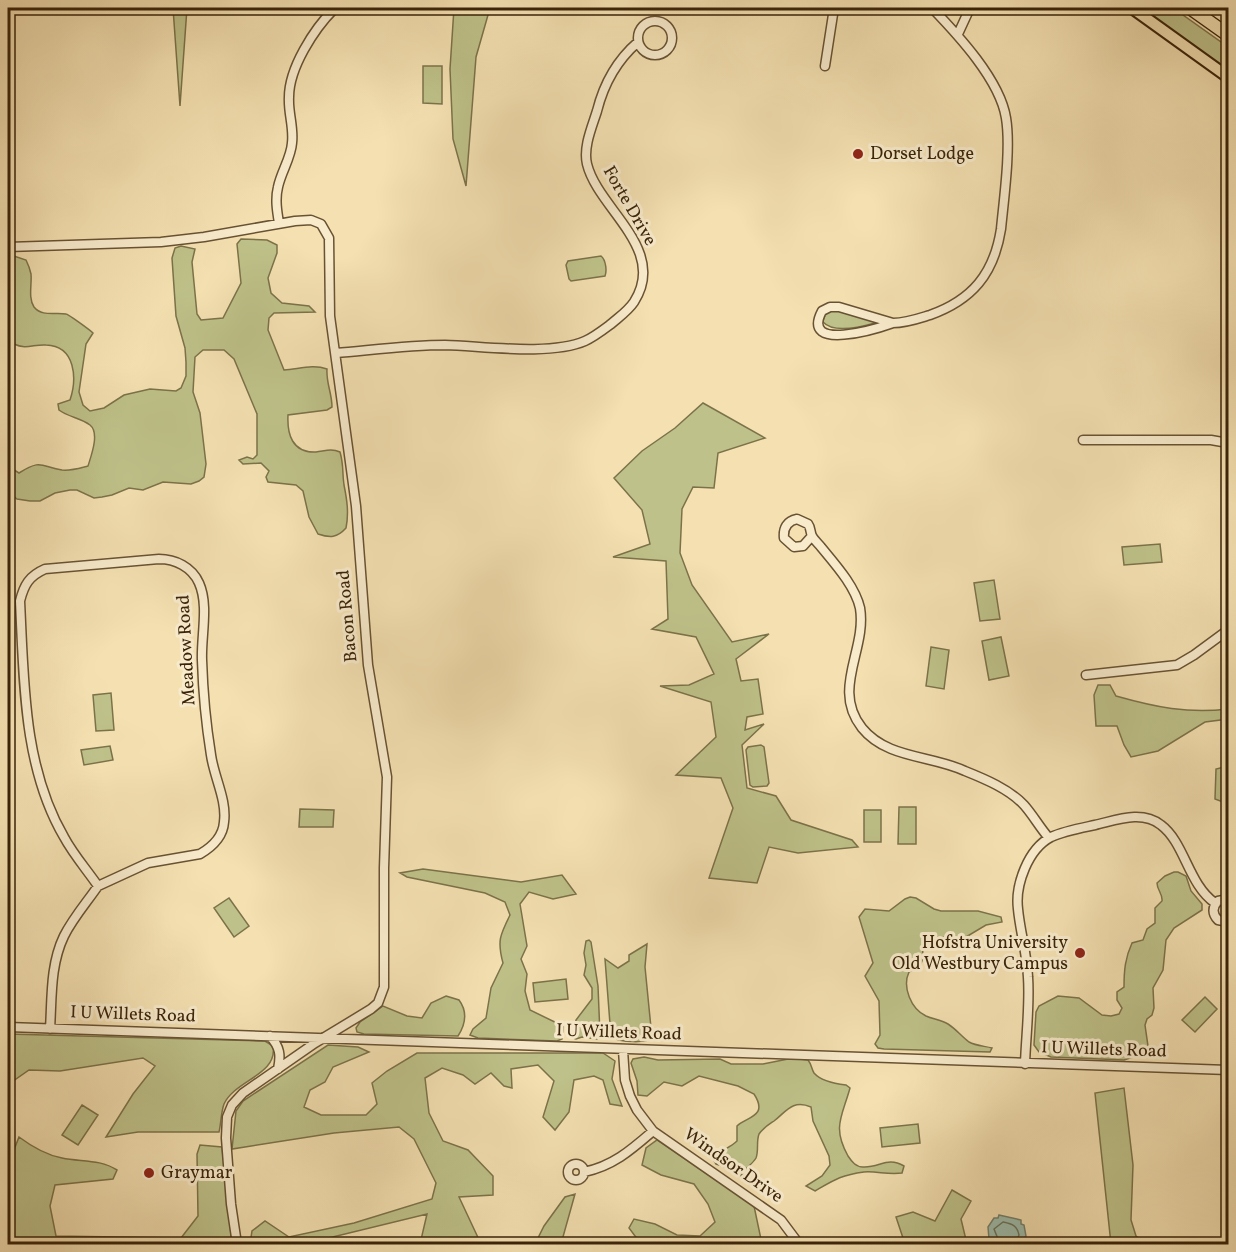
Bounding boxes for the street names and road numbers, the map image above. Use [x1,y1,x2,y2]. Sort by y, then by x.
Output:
street label: Forte Drive [596,161,662,251]
street label: Bacon Road [332,569,364,663]
street label: Meadow Road [172,594,202,706]
street label: I U Willets Road [70,1000,196,1030]
street label: I U Willets Road [556,1018,682,1048]
street label: I U Willets Road [1041,1035,1167,1065]
street label: Windsor Drive [678,1122,788,1210]

